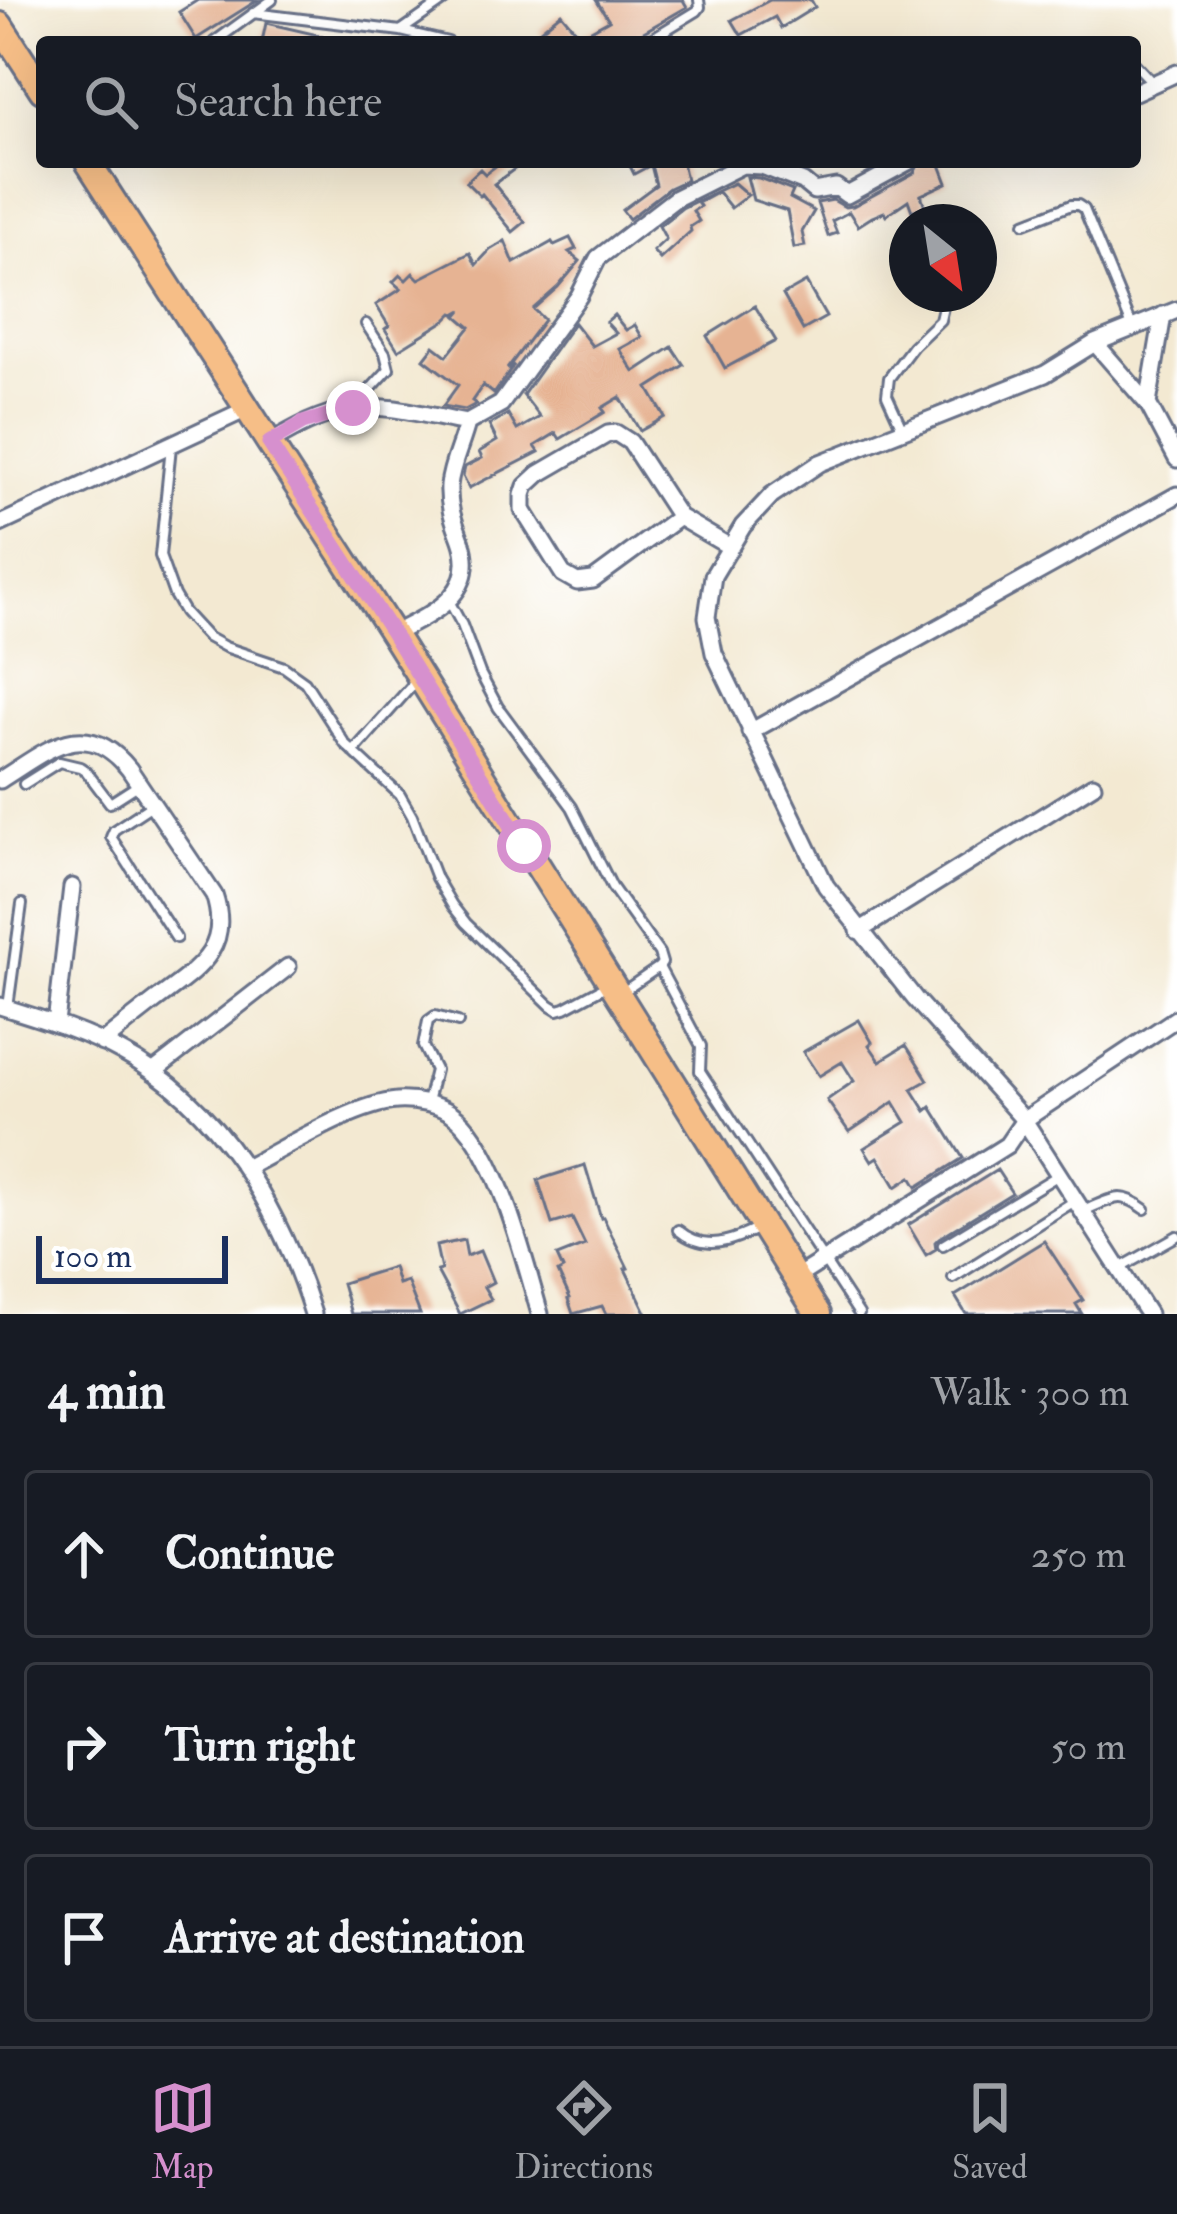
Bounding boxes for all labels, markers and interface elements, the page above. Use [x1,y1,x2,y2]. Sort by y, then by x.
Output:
search box [36,36,1141,168]
icon: search [78,69,144,135]
text: Search here [174,74,382,130]
north arrow [889,204,997,312]
route end [326,381,380,435]
route start [497,819,551,873]
scale bar [36,1230,228,1283]
text: 100 m [54,1236,132,1277]
text: 4 min [48,1360,166,1424]
text: Walk · 300 m [931,1368,1129,1417]
icon: ahead [51,1521,117,1587]
text: Continue [165,1526,334,1582]
text: 250 m [1031,1530,1126,1579]
icon: right [51,1713,117,1779]
text: Turn right [165,1718,355,1774]
text: 50 m [1051,1722,1126,1771]
icon: arrive [51,1905,117,1971]
text: Arrive at destination [165,1910,525,1966]
tab: Map [150,2075,216,2188]
tab: Directions [515,2075,653,2188]
tab: Saved [952,2075,1027,2188]

